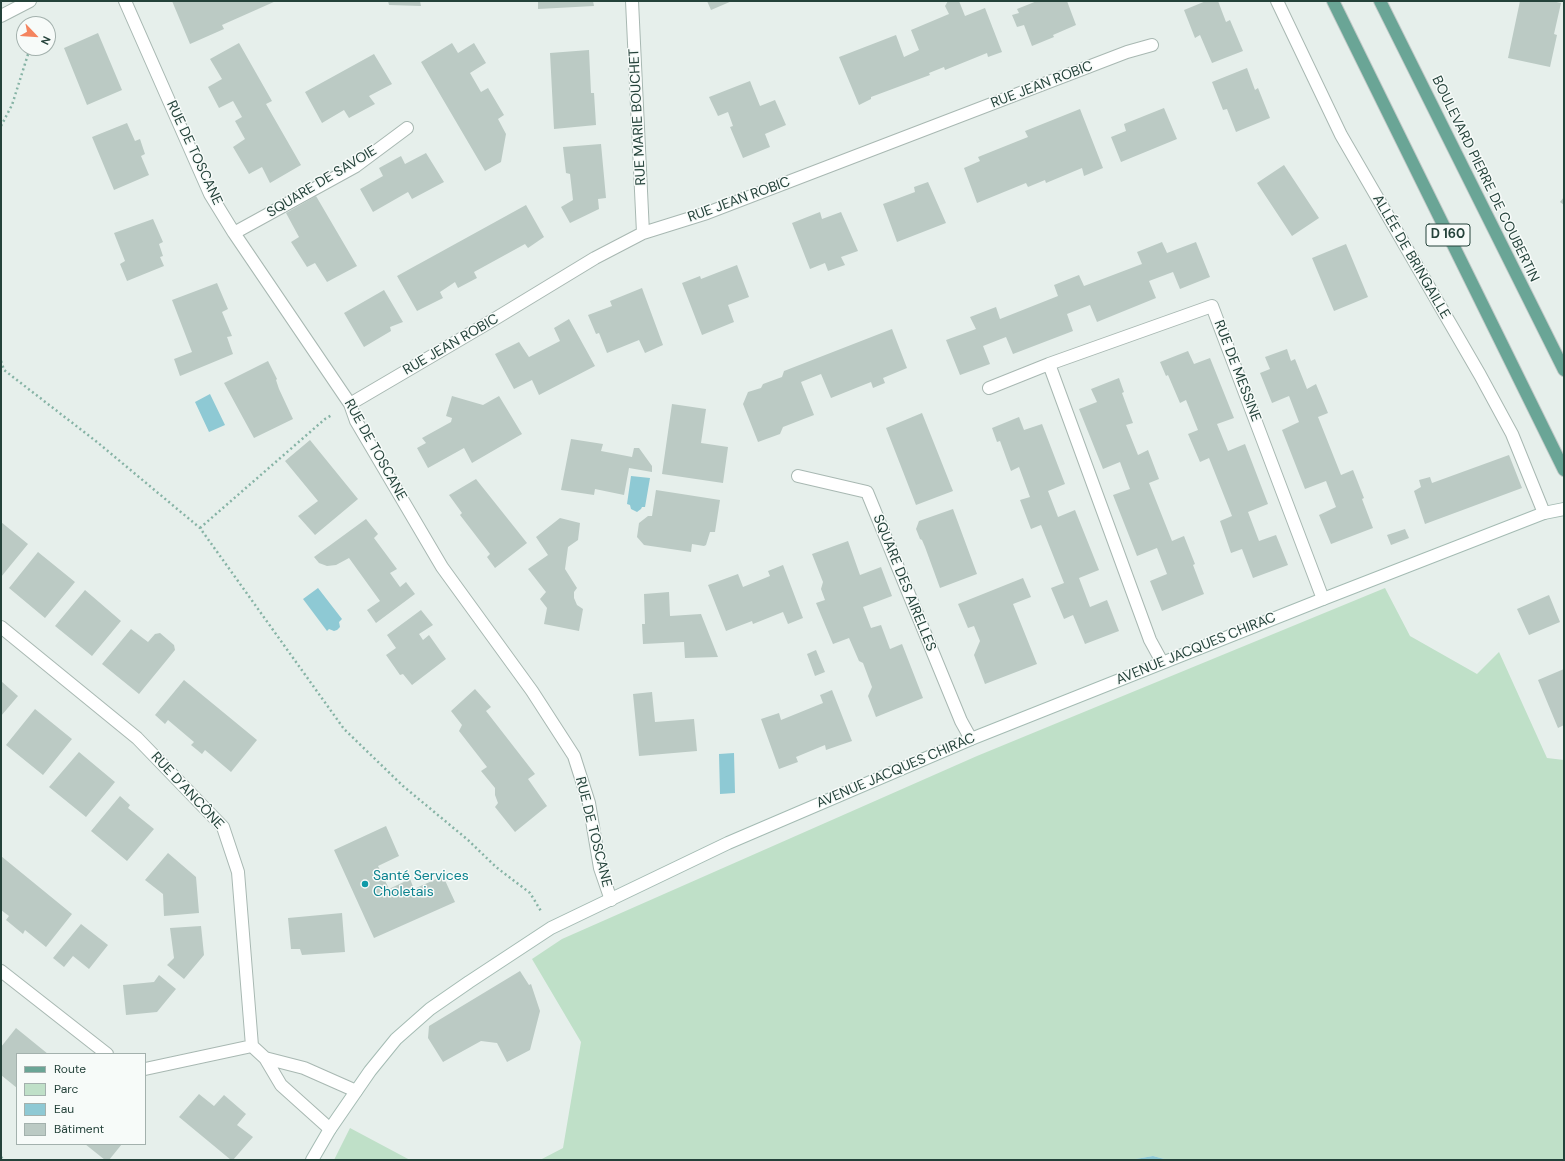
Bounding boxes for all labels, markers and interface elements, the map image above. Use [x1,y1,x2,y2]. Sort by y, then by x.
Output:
north arrow [16,16,56,56]
text: N [38,34,54,47]
street label: RUE MARIE BOUCHET [626,48,650,186]
street label: RUE JEAN ROBIC [989,58,1095,112]
street label: BOULEVARD PIERRE DE COUBERTIN [1428,73,1542,285]
street label: RUE DE TOSCANE [162,98,226,208]
street label: SQUARE DE SAVOIE [264,143,380,221]
street label: RUE JEAN ROBIC [686,174,792,226]
street label: ALLÉE DE BRINGAILLE [1369,192,1453,322]
road number: D 160 [1426,224,1470,246]
street label: RUE JEAN ROBIC [400,311,502,379]
street label: RUE DE MESSINE [1210,318,1264,424]
street label: RUE DE TOSCANE [340,396,410,504]
street label: SQUARE DES AIRELLES [869,512,939,654]
street label: AVENUE JACQUES CHIRAC [1114,609,1278,689]
street label: AVENUE JACQUES CHIRAC [814,730,978,812]
street label: RUE D’ANCÔNE [147,749,227,833]
street label: RUE DE TOSCANE [571,775,615,889]
place label: Santé Services Choletais [373,868,469,900]
marker: Santé Services Choletais [360,879,370,889]
legend [16,1053,146,1145]
text: Route [54,1061,86,1077]
text: Parc [54,1081,78,1097]
text: Eau [54,1101,74,1117]
text: Bâtiment [54,1121,104,1137]

